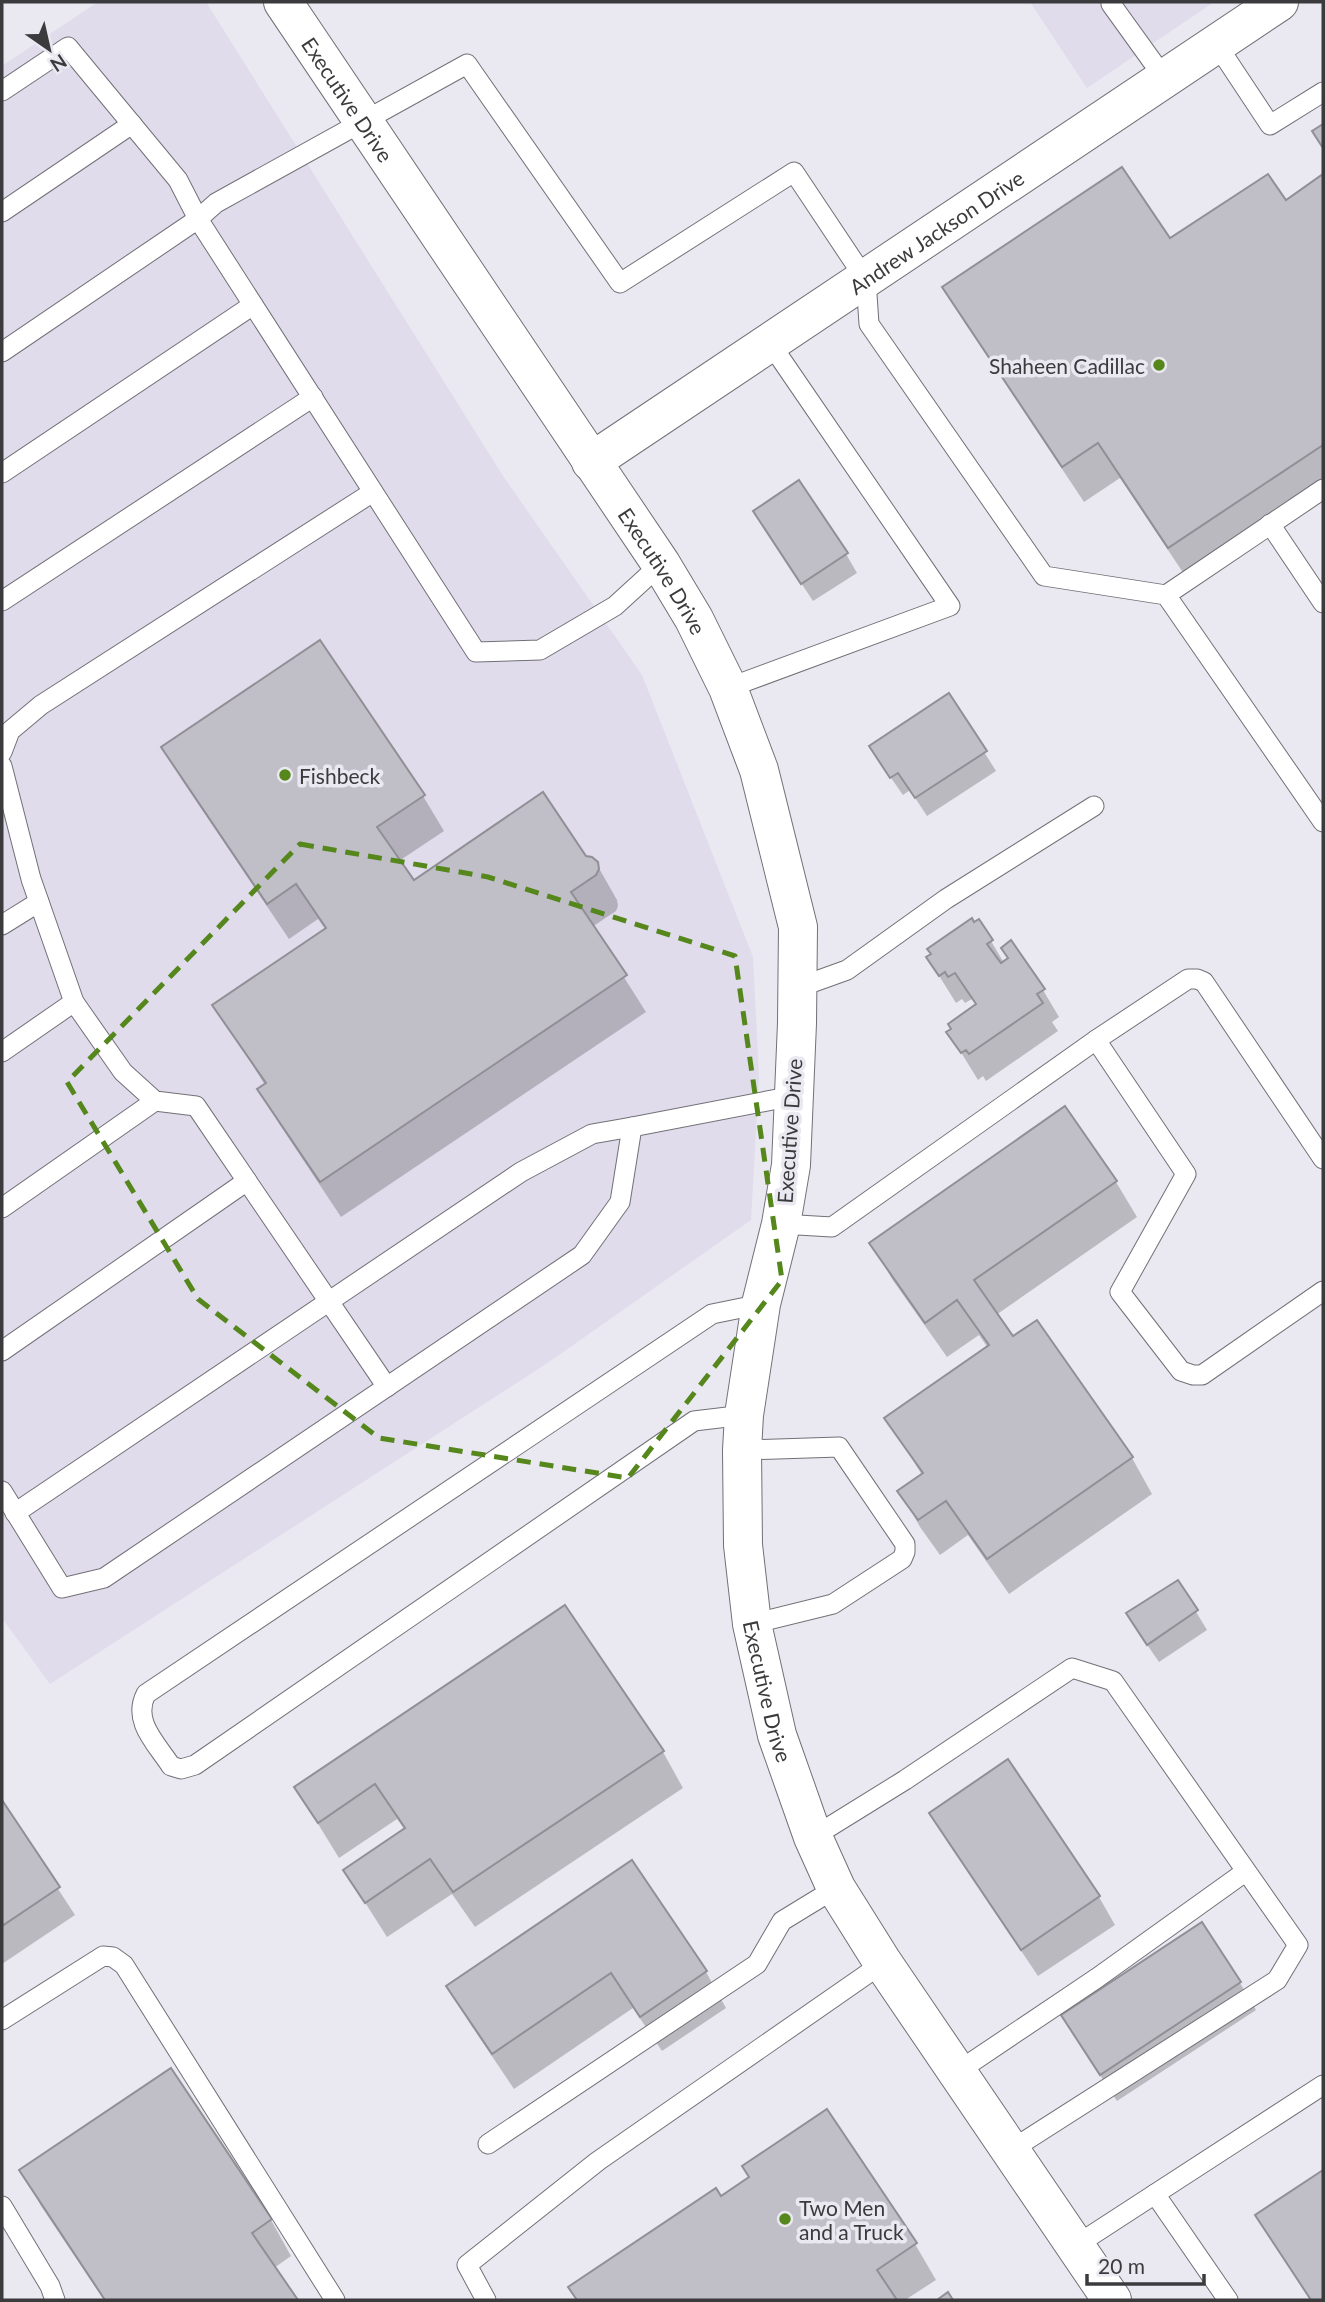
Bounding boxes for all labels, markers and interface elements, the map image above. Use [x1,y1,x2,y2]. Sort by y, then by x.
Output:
north arrow [14,14,84,84]
street label: Executive Drive [297,32,399,166]
text: N [46,50,71,77]
street label: Andrew Jackson Drive [844,164,1028,299]
place label: Shaheen Cadillac [989,353,1145,378]
marker: Shaheen Cadillac [1151,357,1167,373]
street label: Executive Drive [614,502,712,638]
place label: Fishbeck [299,763,381,788]
marker: Fishbeck [277,767,293,783]
street label: Executive Drive [771,1058,807,1204]
street label: Executive Drive [739,1618,798,1765]
place label: Two Men and a Truck [799,2195,904,2244]
marker: Two Men and a Truck [777,2211,793,2227]
scale bar [1087,2242,1204,2286]
text: 20 m [1098,2253,1145,2278]

